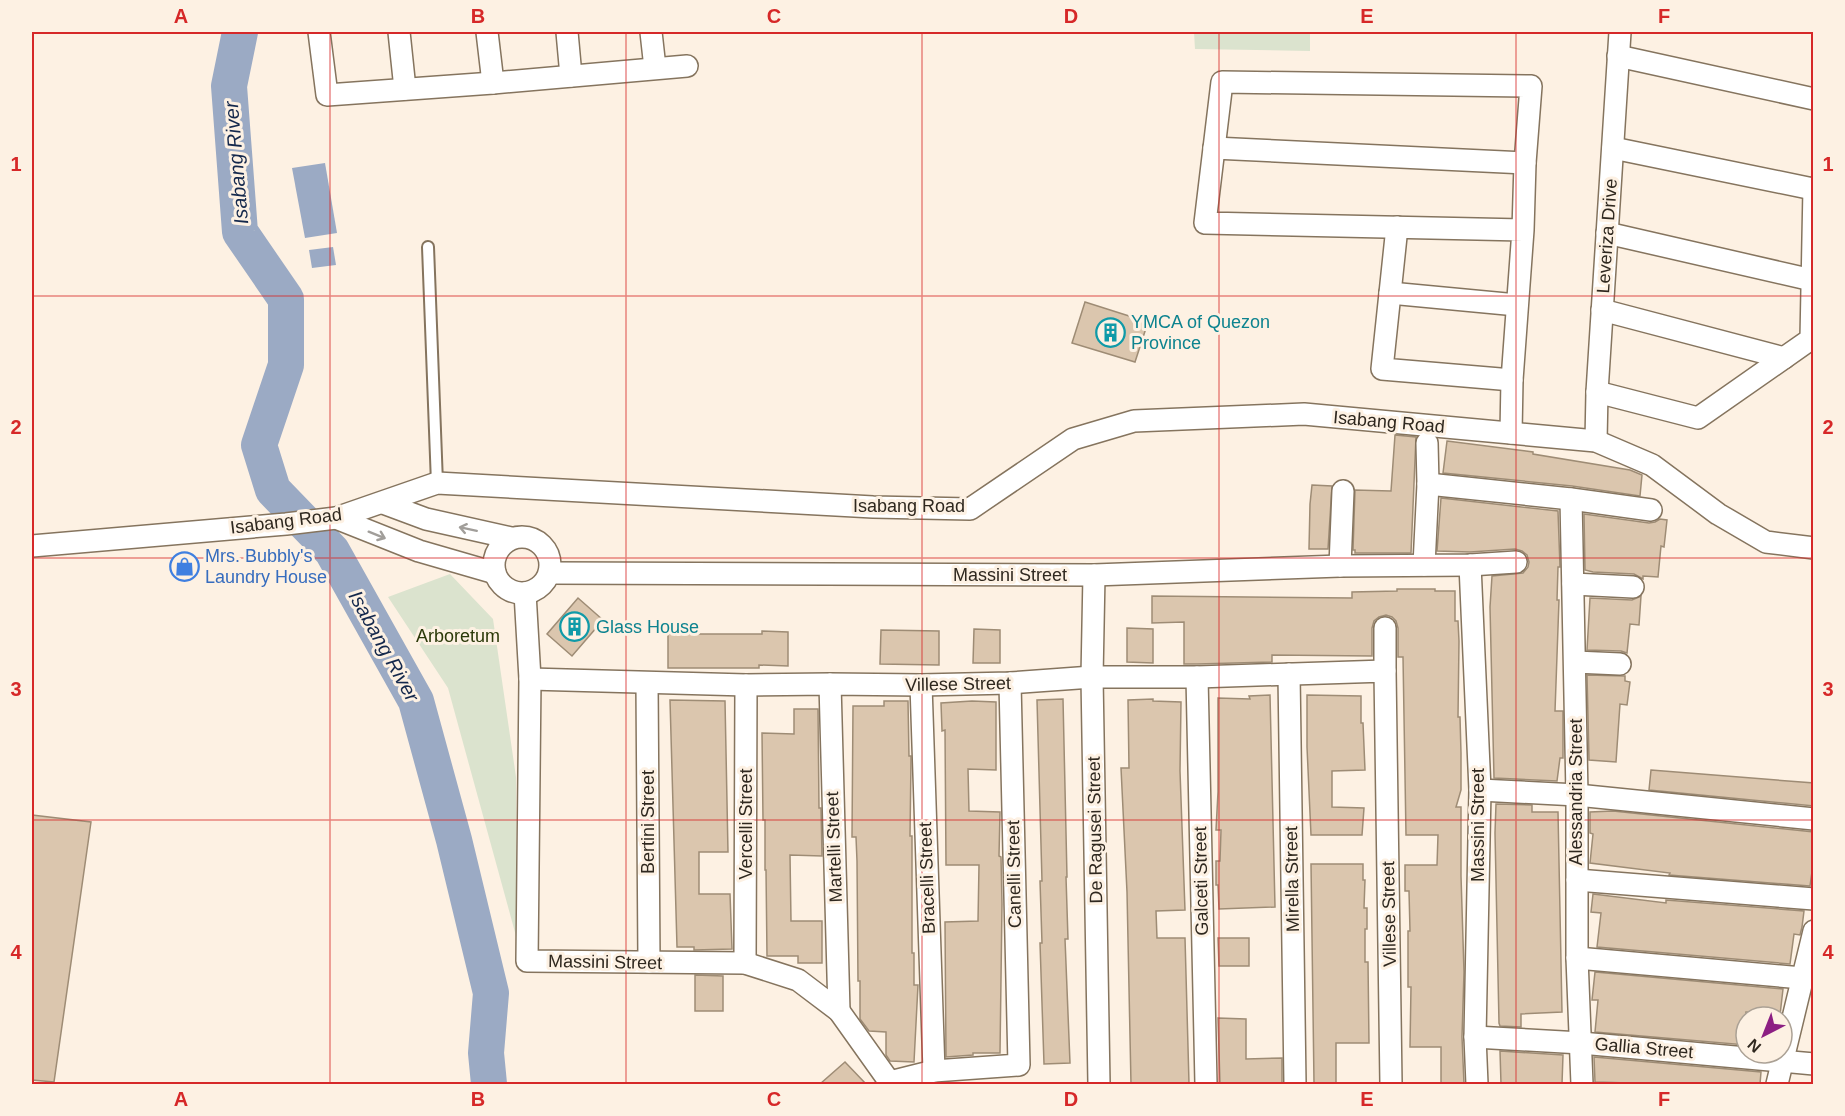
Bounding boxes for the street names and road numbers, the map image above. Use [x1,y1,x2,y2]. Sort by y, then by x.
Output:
street label: Leveriza Drive [1593,178,1621,294]
street label: Isabang Road [1332,407,1446,437]
street label: Isabang Road [853,496,965,516]
street label: Isabang Road [229,504,343,538]
street label: Massini Street [953,565,1067,585]
street label: Villese Street [905,673,1011,695]
street label: Alessandria Street [1566,718,1586,866]
street label: De Ragusei Street [1084,756,1106,904]
street label: Vercelli Street [736,768,756,880]
street label: Massini Street [1468,768,1488,882]
street label: Bertini Street [638,770,658,874]
street label: Martelli Street [822,791,846,903]
street label: Canelli Street [1003,820,1025,928]
street label: Bracelli Street [915,822,939,934]
street label: Galceti Street [1190,826,1212,936]
street label: Mirella Street [1281,826,1303,932]
street label: Villese Street [1378,861,1400,967]
street label: Massini Street [548,951,662,973]
street label: Gallia Street [1594,1034,1694,1062]

